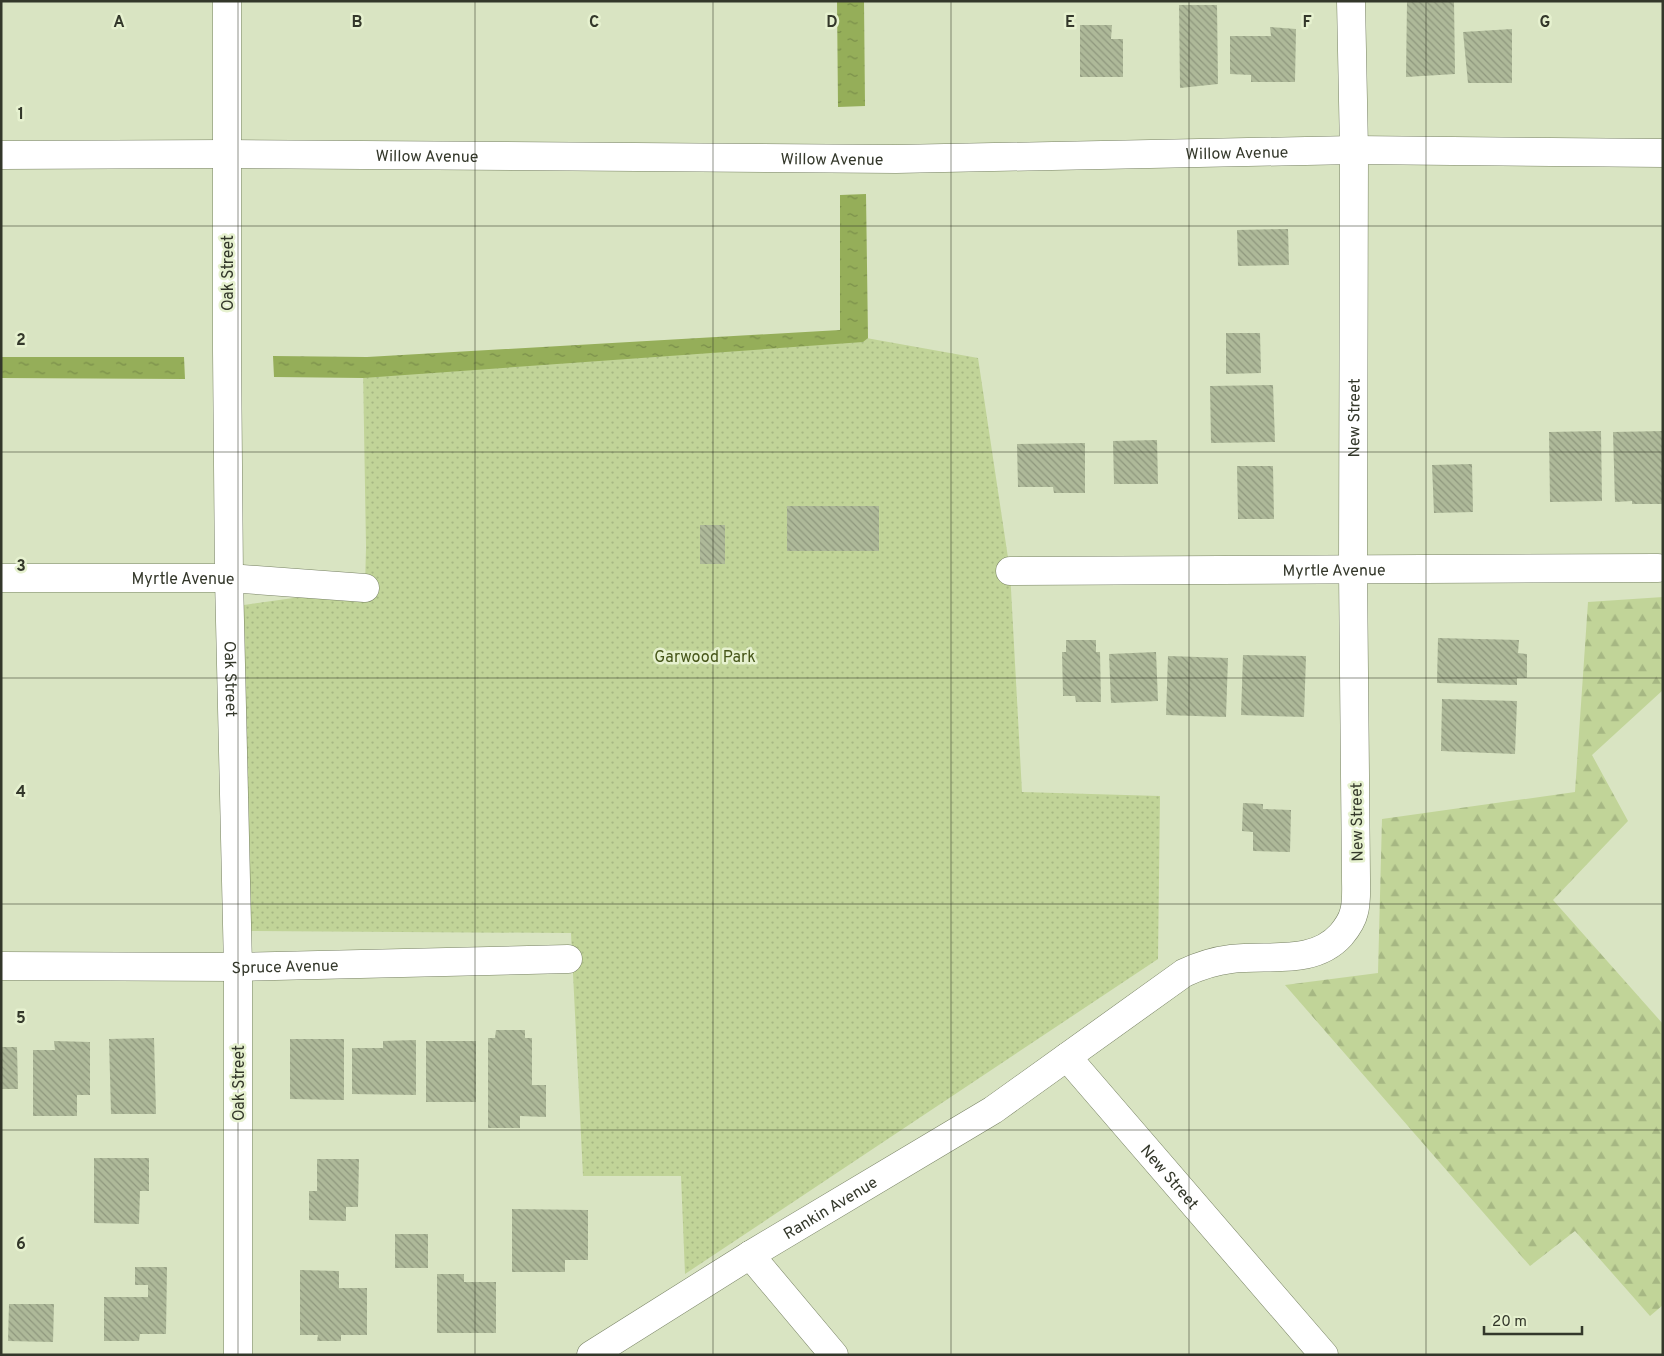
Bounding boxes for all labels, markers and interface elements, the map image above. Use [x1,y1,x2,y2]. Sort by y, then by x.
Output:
text: A [113,13,125,33]
text: B [351,13,363,33]
text: C [589,13,599,33]
text: D [826,13,838,33]
text: E [1065,13,1075,33]
text: F [1302,13,1312,33]
text: G [1540,13,1550,33]
text: 1 [18,105,24,125]
street label: Willow Avenue [1185,143,1289,165]
street label: Willow Avenue [375,147,478,168]
street label: Willow Avenue [780,150,883,171]
street label: Oak Street [219,235,239,311]
text: 2 [16,331,26,351]
street label: New Street [1345,378,1365,457]
text: 3 [16,557,26,577]
street label: Myrtle Avenue [1282,561,1386,582]
street label: Myrtle Avenue [131,570,235,590]
street label: Oak Street [218,641,240,717]
park label: Garwood Park [654,648,756,668]
street label: New Street [1347,782,1369,862]
text: 4 [16,783,26,803]
street label: Spruce Avenue [231,957,339,979]
text: 5 [16,1009,26,1029]
street label: Oak Street [230,1045,250,1121]
street label: New Street [1135,1141,1202,1214]
street label: Rankin Avenue [780,1173,882,1245]
text: 6 [16,1235,26,1255]
scale bar [1484,1304,1582,1336]
text: 20 m [1492,1313,1527,1332]

